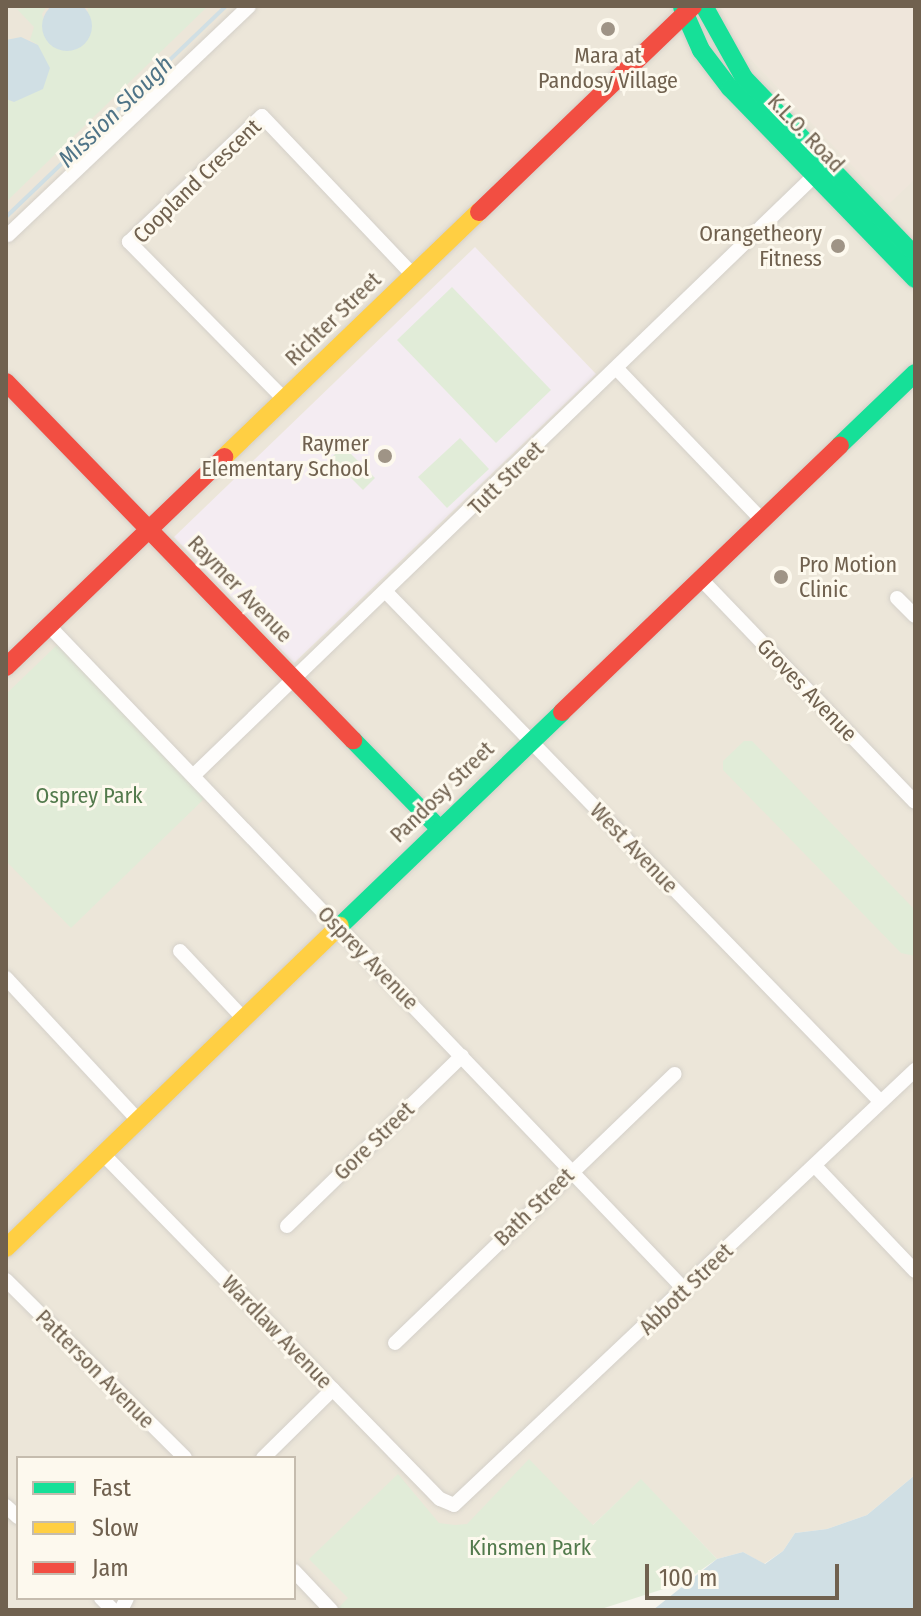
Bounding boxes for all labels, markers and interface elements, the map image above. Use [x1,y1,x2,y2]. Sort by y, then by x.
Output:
marker: Mara at Pandosy Village [599,20,617,38]
place label: Mara at Pandosy Village [538,42,678,94]
water label: Mission Slough [53,50,179,174]
street label: K.L.O. Road [762,88,850,178]
street label: Coopland Crescent [128,113,266,249]
place label: Orangetheory Fitness [699,220,822,272]
marker: Orangetheory Fitness [829,237,847,255]
street label: Richter Street [280,267,386,371]
place label: Raymer Elementary School [202,430,369,482]
street label: Tutt Street [463,436,549,520]
marker: Raymer Elementary School [376,447,394,465]
street label: Raymer Avenue [182,530,298,648]
place label: Pro Motion Clinic [799,551,897,602]
marker: Pro Motion Clinic [770,566,792,588]
street label: Groves Avenue [752,633,862,747]
street label: Pandosy Street [385,736,499,848]
park label: Osprey Park [36,783,142,809]
street label: West Avenue [585,797,683,899]
street label: Osprey Avenue [312,901,424,1015]
street label: Gore Street [328,1096,420,1186]
street label: Bath Street [489,1162,579,1252]
street label: Abbott Street [634,1238,738,1340]
street label: Wardlaw Avenue [216,1270,338,1394]
street label: Patterson Avenue [30,1304,160,1434]
legend [16,1456,296,1600]
text: Fast [92,1474,131,1502]
text: Slow [92,1514,138,1542]
park label: Kinsmen Park [469,1535,591,1561]
scale bar [649,1548,843,1598]
text: Jam [92,1554,129,1582]
text: 100 m [659,1564,717,1592]

